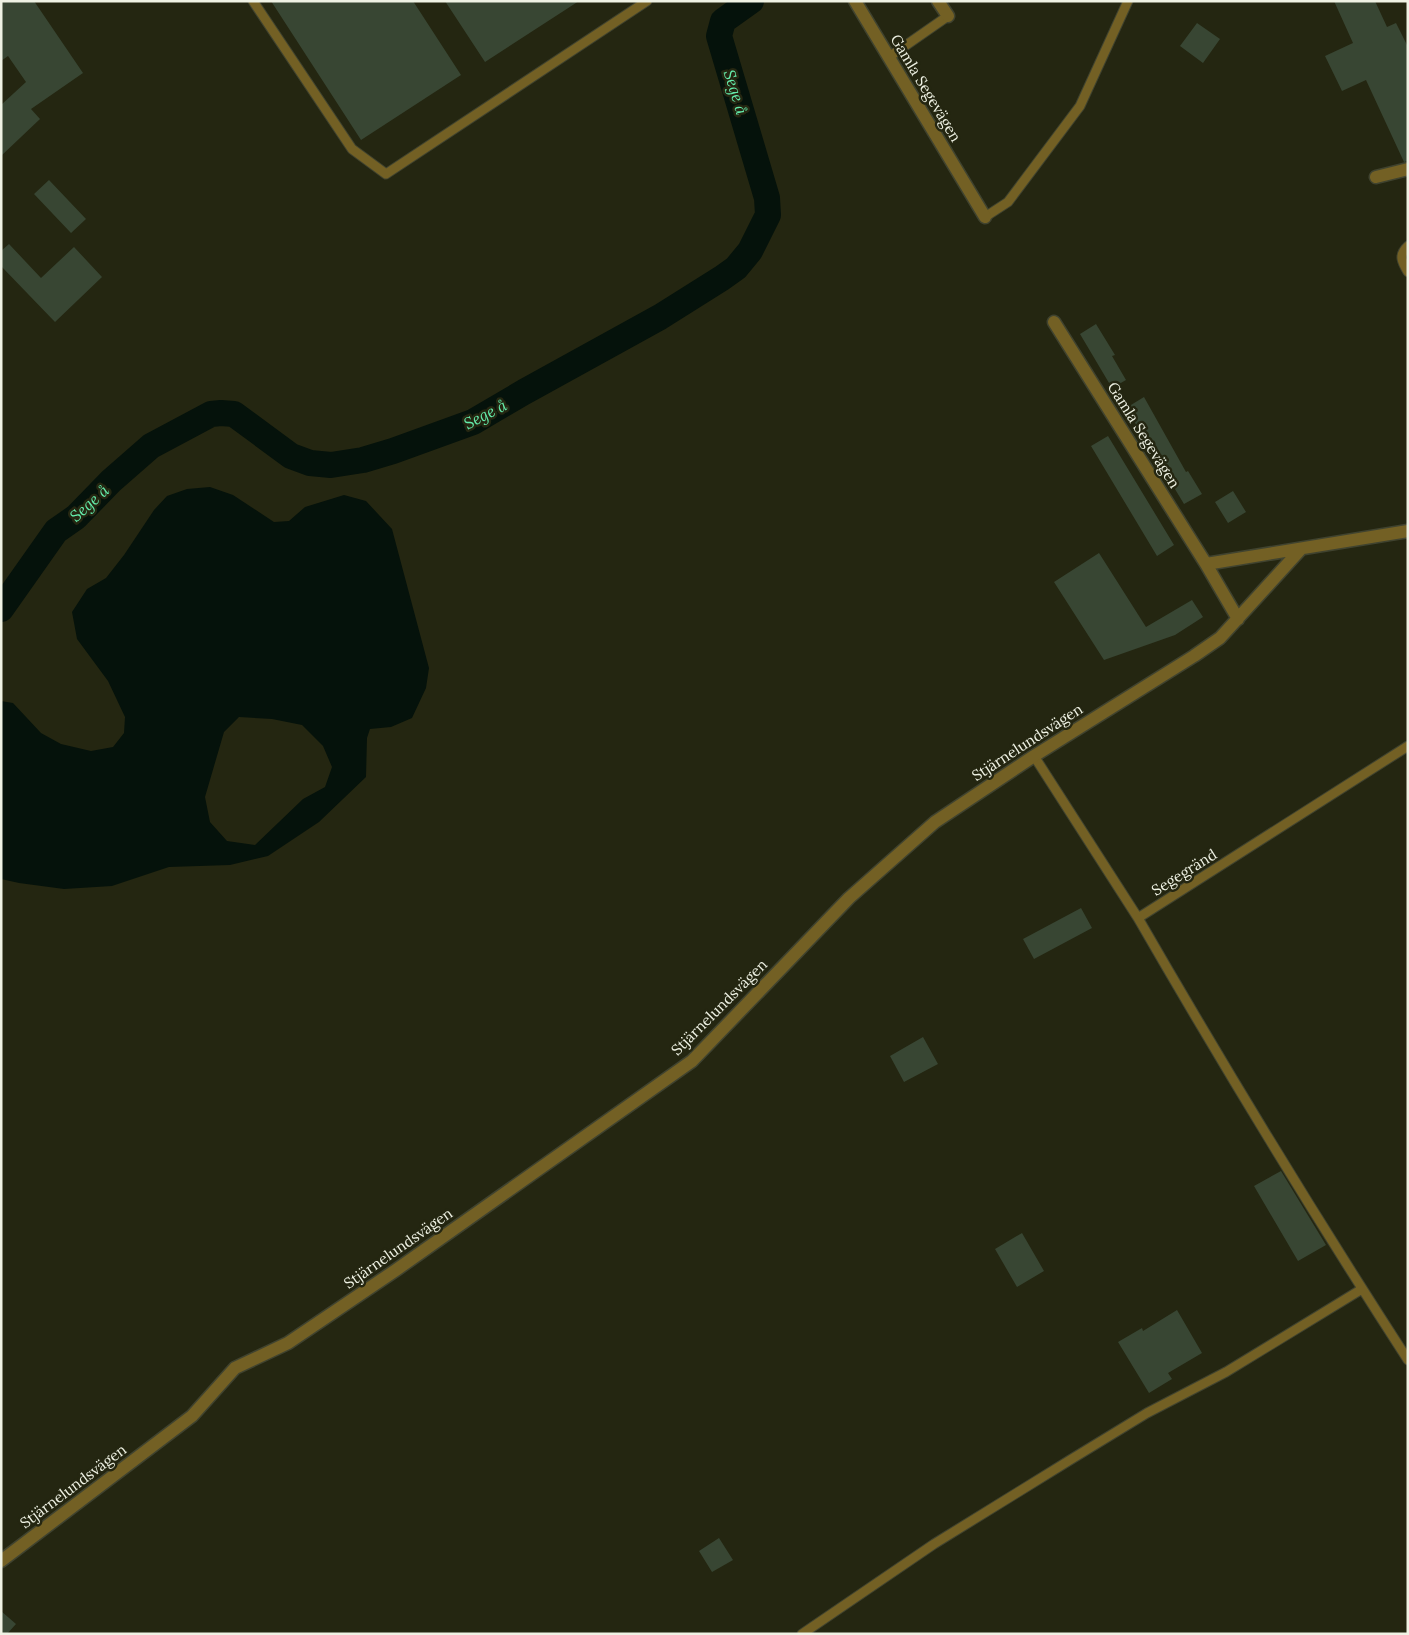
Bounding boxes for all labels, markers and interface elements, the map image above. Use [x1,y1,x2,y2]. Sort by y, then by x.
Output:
street label: Gamla Segevägen [886,31,966,145]
water label: Sege å [720,67,752,117]
street label: Gamla Segevägen [1104,378,1184,492]
water label: Sege å [460,395,510,433]
water label: Sege å [65,480,113,526]
street label: Stjärnelundsvägen [968,699,1086,785]
street label: Segegränd [1148,844,1220,900]
street label: Stjärnelundsvägen [667,955,771,1059]
street label: Stjärnelundsvägen [340,1203,456,1293]
street label: Stjärnelundsvägen [16,1440,130,1532]

